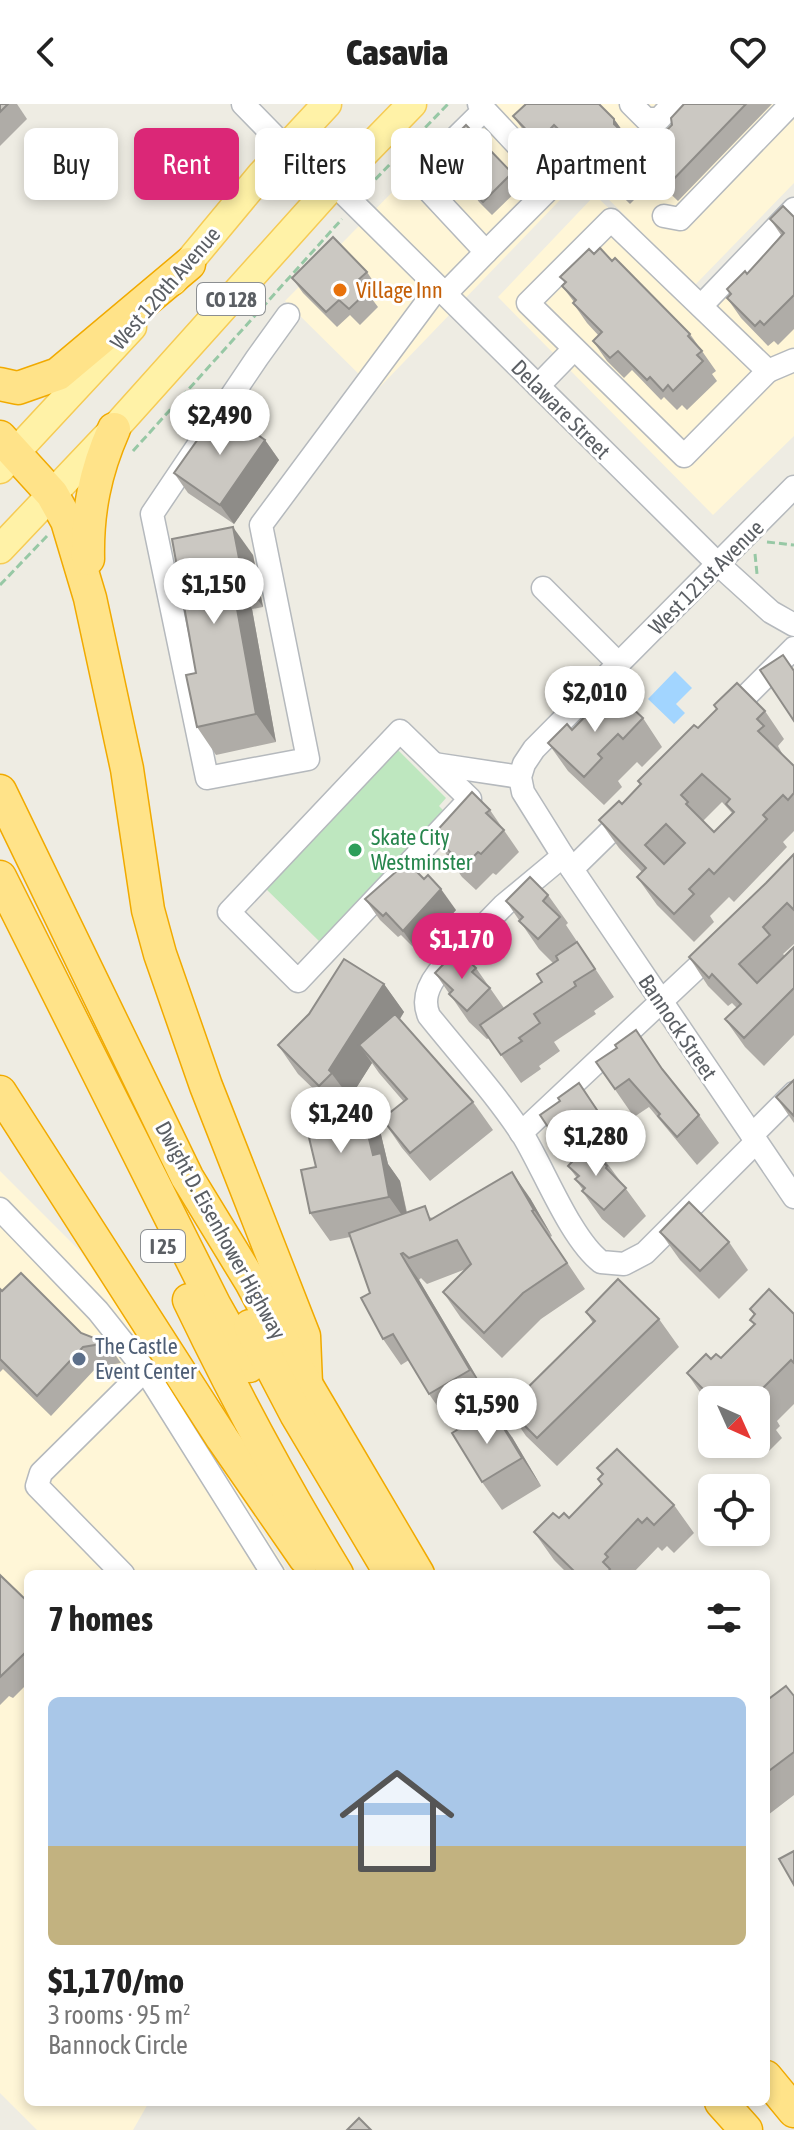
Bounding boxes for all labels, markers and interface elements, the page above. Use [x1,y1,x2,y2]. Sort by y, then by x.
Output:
icon: back [24,30,68,74]
icon: heart [726,30,770,74]
text: Casavia [346,31,448,73]
chip: Buy [24,128,118,200]
chip: Rent [134,128,239,200]
chip: Filters [255,128,375,200]
chip: New [391,128,492,200]
chip: Apartment [508,128,675,200]
street label: West 120th Avenue [105,221,225,355]
place label: Village Inn [356,277,443,303]
marker: Village Inn [331,281,349,299]
road number: CO 128 [197,283,265,315]
street label: Delaware Street [506,354,616,464]
pin: $2,490 [155,389,285,457]
text: $2,490 [188,400,252,430]
street label: West 121st Avenue [643,514,769,640]
pin: $1,150 [149,558,279,626]
text: $1,150 [182,569,246,599]
pin: $2,010 [530,666,660,734]
text: $2,010 [563,677,627,707]
place label: Skate City Westminster [371,824,473,875]
marker: Skate City Westminster [346,841,364,859]
pin: $1,170 [397,913,527,981]
text: $1,170 [430,924,494,954]
street label: Bannock Street [633,969,723,1085]
pin: $1,240 [276,1087,406,1155]
text: $1,240 [309,1098,373,1128]
pin: $1,280 [531,1110,661,1178]
street label: Dwight D. Eisenhower Highway [150,1117,292,1343]
text: $1,280 [564,1121,628,1151]
road number: I 25 [141,1230,185,1262]
place label: The Castle Event Center [95,1333,197,1384]
marker: The Castle Event Center [70,1350,88,1368]
pin: $1,590 [422,1378,552,1446]
north arrow [698,1386,770,1458]
map controls [698,1386,770,1546]
text: $1,590 [455,1389,519,1419]
button: locate [698,1474,770,1546]
icon: filters [702,1596,746,1640]
text: 7 homes [48,1599,153,1638]
icon: home [325,1749,469,1893]
text: $1,170/mo [48,1961,184,2000]
text: 3 rooms · 95 m² [48,2000,190,2030]
text: Bannock Circle [48,2030,188,2060]

